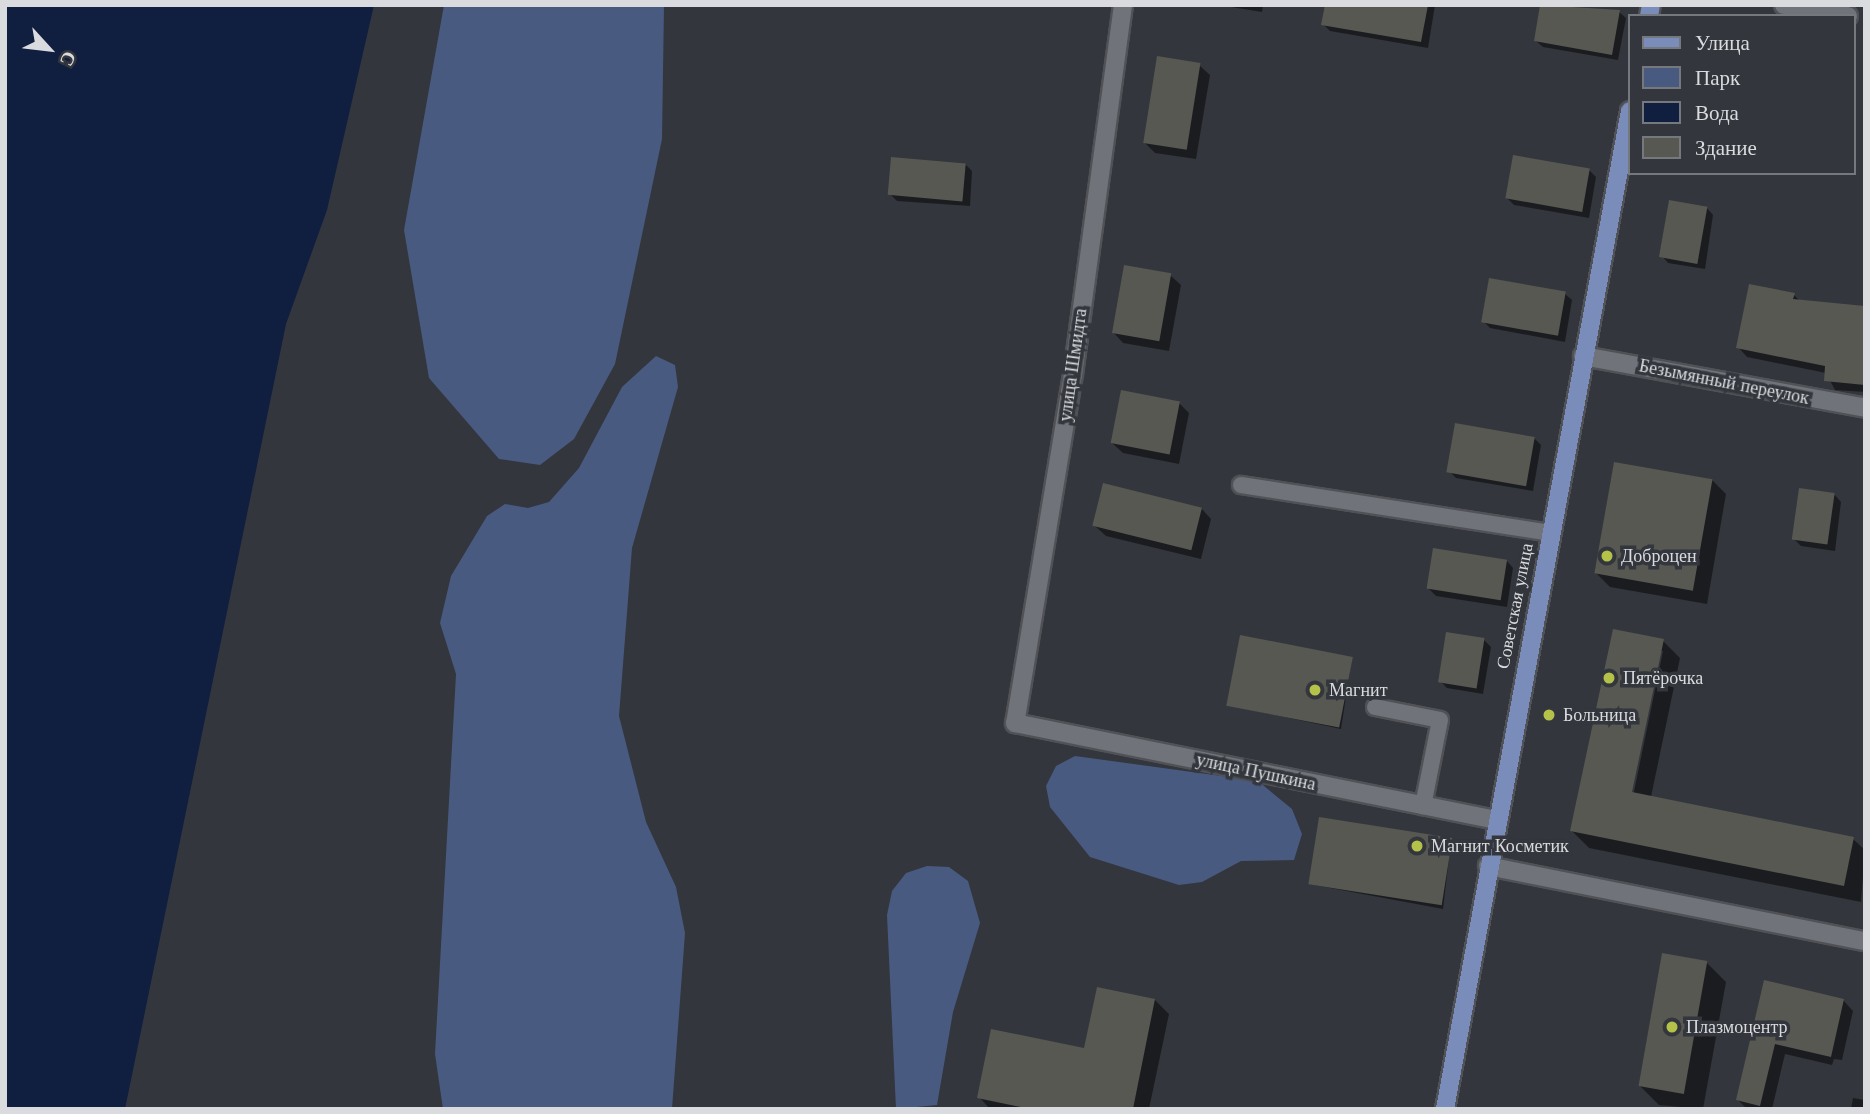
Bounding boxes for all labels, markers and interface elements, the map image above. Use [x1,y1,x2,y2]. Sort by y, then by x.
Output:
north arrow [14,14,84,84]
legend [1629,14,1856,175]
text: Улица [1695,30,1750,56]
text: С [55,47,82,70]
text: Парк [1695,65,1740,91]
text: Вода [1695,100,1739,126]
text: Здание [1695,135,1757,161]
street label: улица Шмидта [1054,307,1092,423]
street label: Безымянный переулок [1637,355,1811,409]
street label: Советская улица [1492,541,1538,671]
place label: Доброцен [1621,545,1697,567]
marker: Доброцен [1599,548,1615,564]
place label: Пятёрочка [1623,667,1703,689]
marker: Пятёрочка [1601,670,1617,686]
place label: Магнит [1329,679,1388,701]
marker: Магнит [1307,682,1323,698]
place label: Больница [1563,704,1636,726]
marker: Больница [1541,707,1557,723]
street label: улица Пушкина [1194,749,1318,795]
place label: Магнит Косметик [1431,835,1569,857]
marker: Магнит Косметик [1409,838,1425,854]
place label: Плазмоцентр [1686,1016,1788,1038]
marker: Плазмоцентр [1664,1019,1680,1035]

